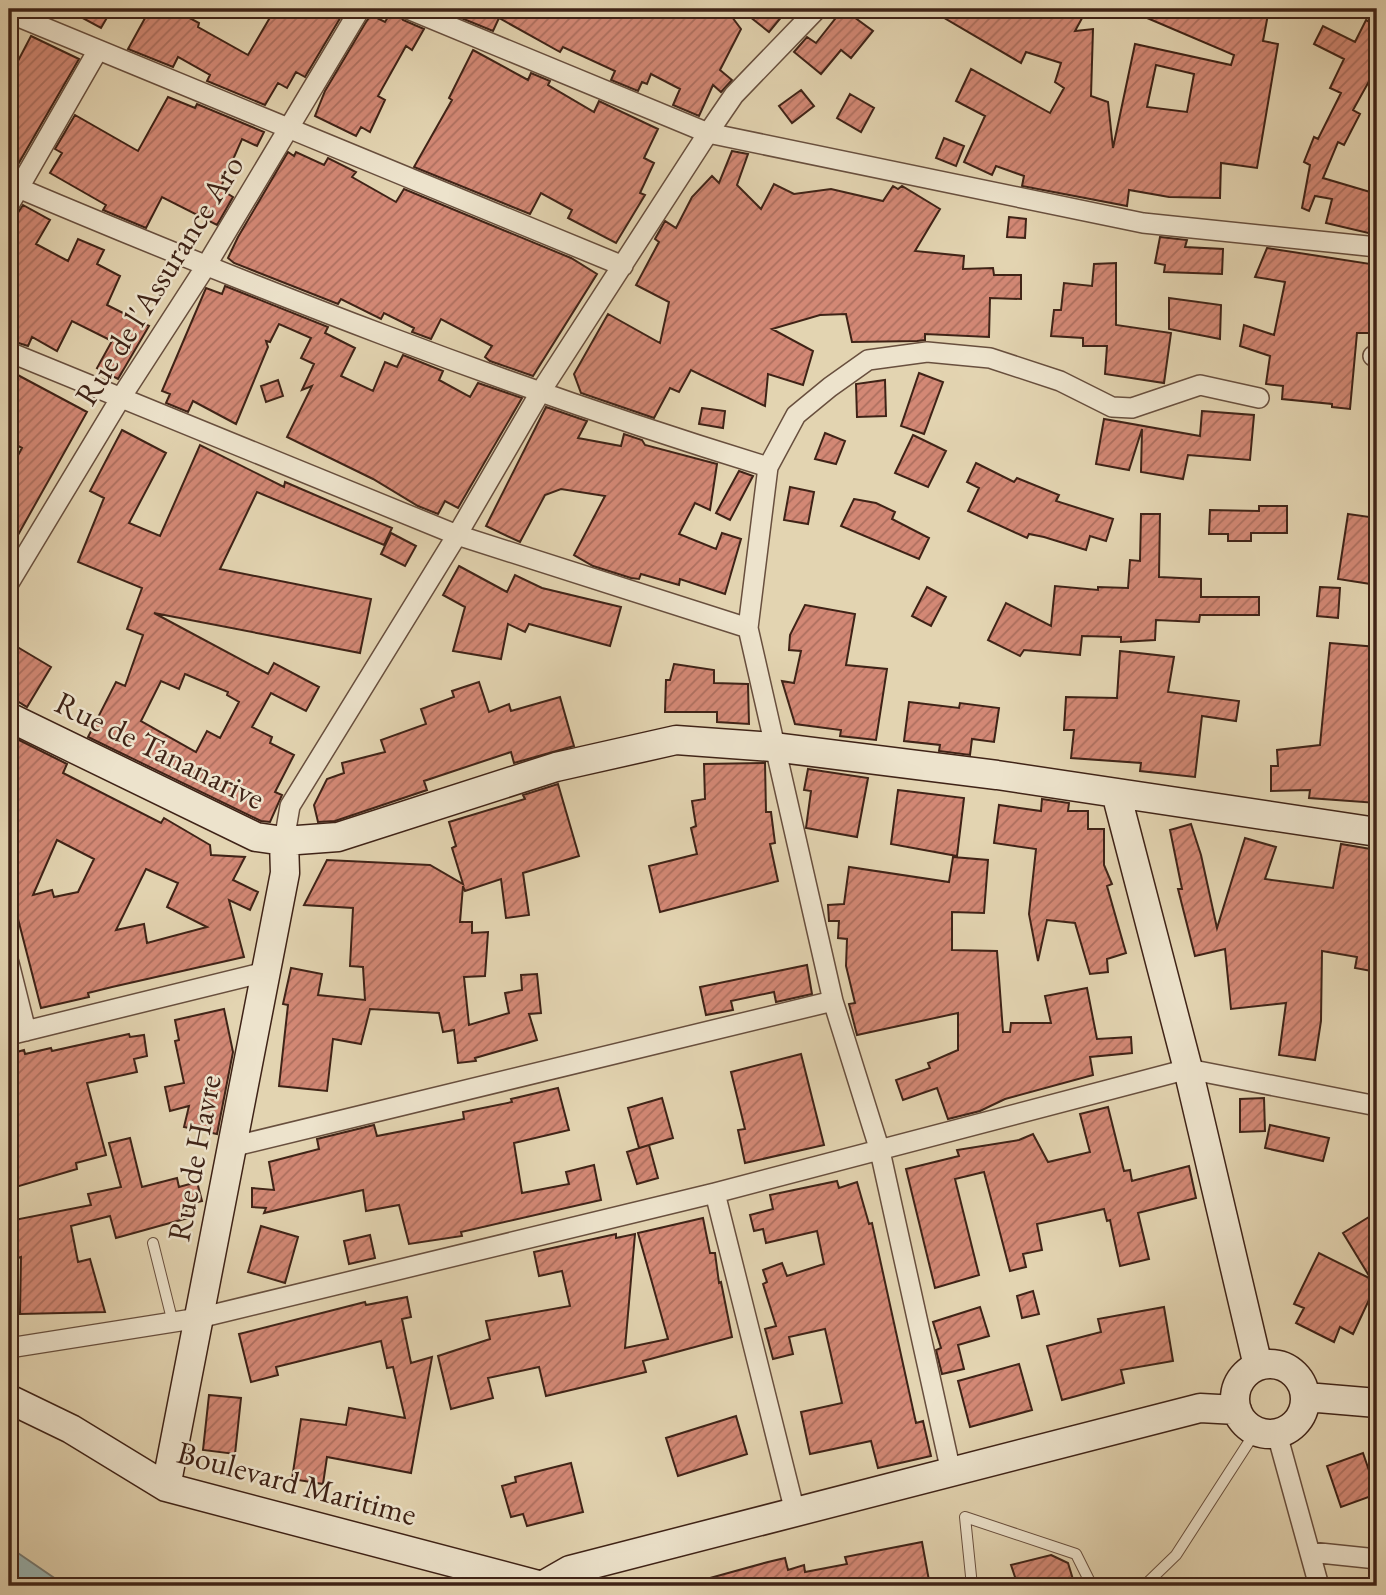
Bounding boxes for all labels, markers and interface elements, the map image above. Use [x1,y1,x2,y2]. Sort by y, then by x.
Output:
street label: Rue de l'Assurance Aro [65,147,253,413]
street label: Rue de Tananarive [48,681,272,819]
street label: Rue de Havre [157,1071,231,1245]
street label: Boulevard Maritime [173,1431,421,1535]

